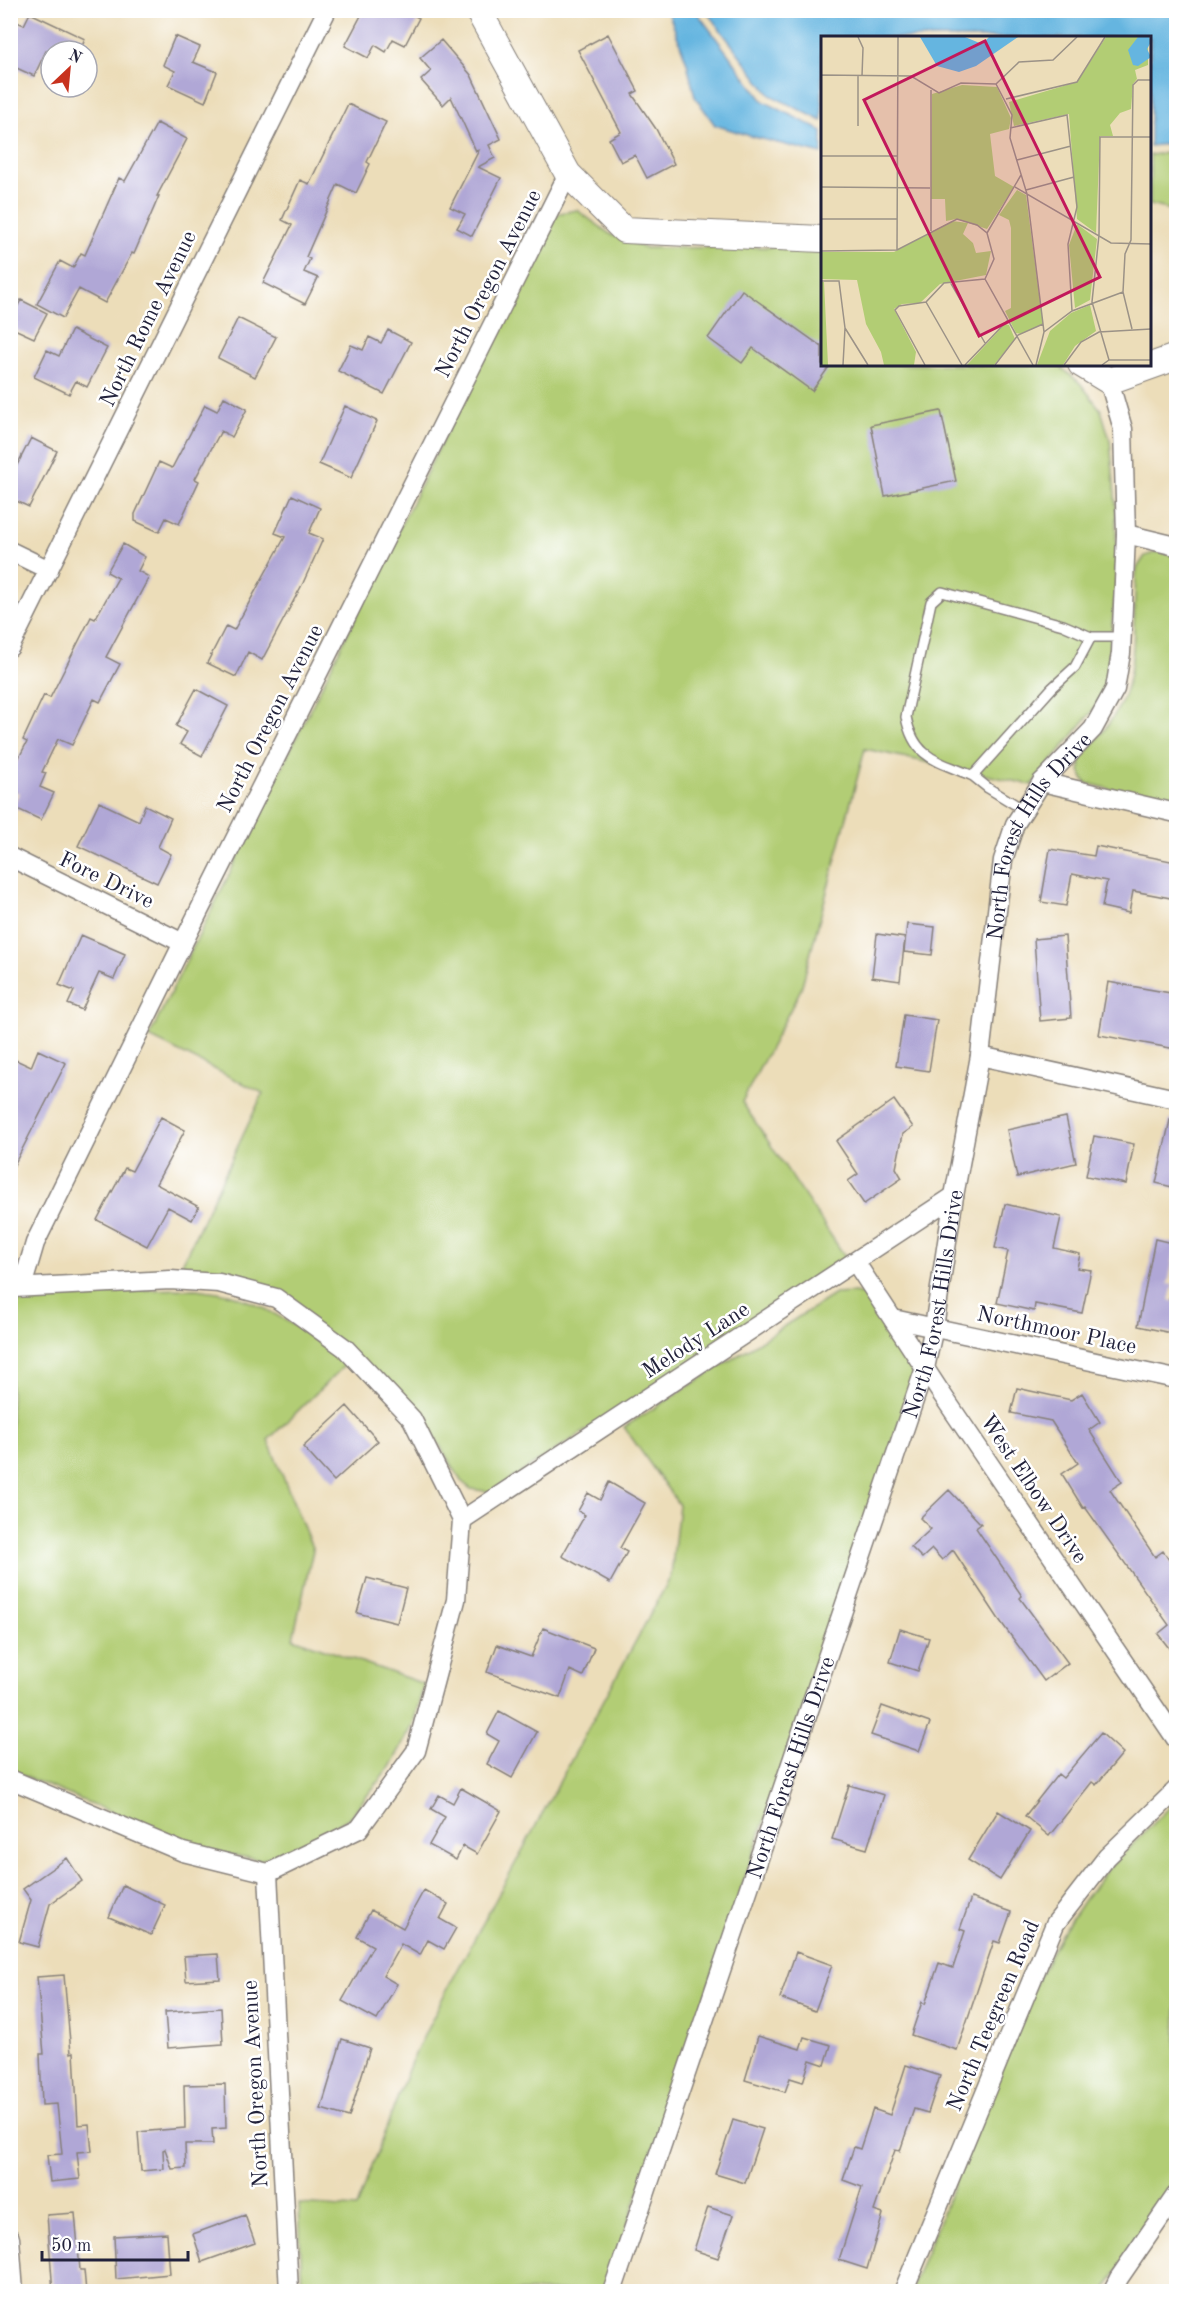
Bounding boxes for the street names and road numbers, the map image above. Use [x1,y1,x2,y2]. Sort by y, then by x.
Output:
street label: North Oregon Avenue [432,186,546,382]
street label: North Rome Avenue [97,227,201,410]
street label: North Oregon Avenue [214,621,328,817]
street label: North Forest Hills Drive [985,729,1096,941]
street label: Fore Drive [55,848,157,913]
street label: North Forest Hills Drive [900,1188,968,1422]
street label: Melody Lane [639,1298,753,1383]
street label: Northmoor Place [975,1303,1138,1359]
street label: West Elbow Drive [976,1411,1091,1567]
street label: North Forest Hills Drive [744,1654,839,1882]
street label: North Teegreen Road [944,1917,1044,2115]
street label: North Oregon Avenue [240,1979,272,2188]

